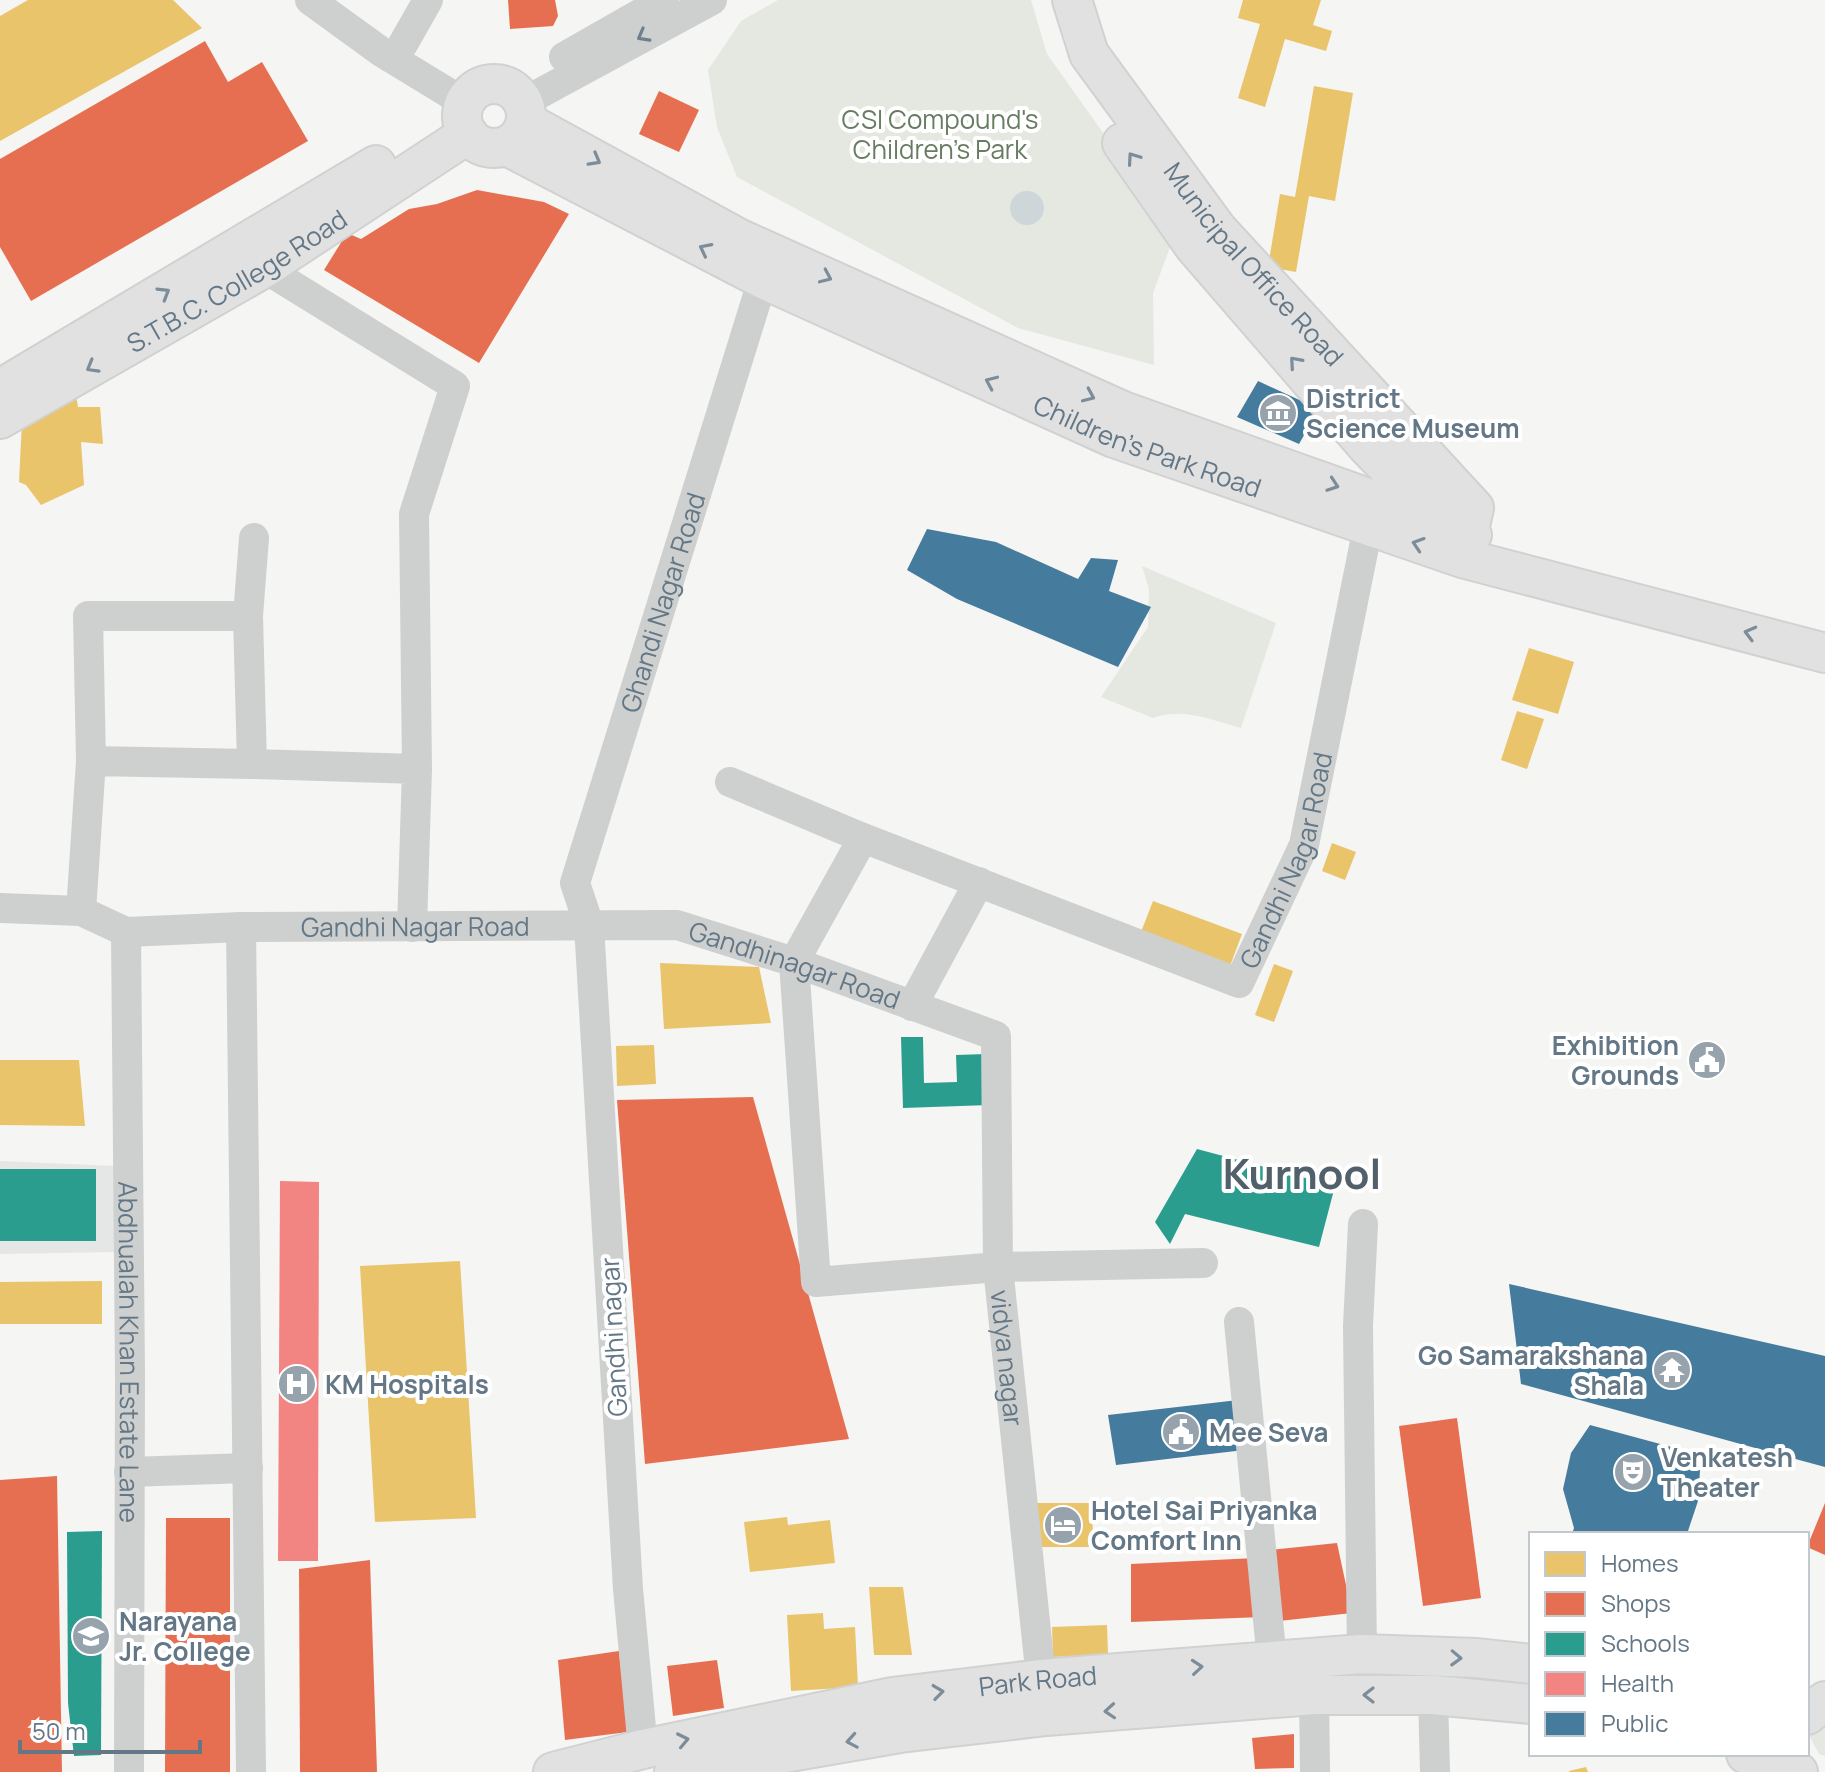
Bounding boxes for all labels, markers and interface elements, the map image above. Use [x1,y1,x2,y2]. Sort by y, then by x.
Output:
one-way arrow [637,27,652,42]
park label: CSI Compound's Children's Park [842,101,1038,167]
one-way arrow [587,150,601,165]
one-way arrow [1128,153,1143,167]
street label: Municipal Office Road [1156,155,1352,374]
street label: S.T.B.C. College Road [120,201,354,361]
one-way arrow [699,243,714,258]
one-way arrow [818,268,833,284]
one-way arrow [155,287,170,303]
one-way arrow [86,357,101,373]
one-way arrow [1290,357,1304,371]
one-way arrow [985,376,1000,392]
place label: District Science Museum [1306,380,1520,446]
street label: Children's Park Road [1028,386,1266,505]
one-way arrow [1081,386,1095,402]
museum icon: District Science Museum [1257,392,1299,434]
one-way arrow [1325,476,1339,492]
street label: Ghandi Nagar Road [611,488,714,717]
one-way arrow [1411,537,1425,553]
one-way arrow [1743,626,1757,643]
street label: Gandhi Nagar Road [1231,749,1340,974]
street label: Gandhi Nagar Road [301,908,530,945]
street label: Gandhinagar Road [685,912,905,1017]
place label: Exhibition Grounds [1552,1027,1679,1093]
public building icon: Exhibition Grounds [1686,1039,1728,1081]
district label: Kurnool [1223,1144,1381,1202]
street label: Abdhualah Khan Estate Lane [110,1181,148,1523]
street label: Gandhi nagar [591,1256,635,1418]
street label: vidya nagar [982,1288,1032,1428]
place label: Go Samarakshana Shala [1418,1337,1644,1403]
temple icon: Go Samarakshana Shala [1651,1349,1693,1391]
hospital icon: KM Hospitals [276,1363,318,1405]
place label: KM Hospitals [325,1366,489,1402]
public building icon: Mee Seva [1160,1411,1202,1453]
place label: Mee Seva [1209,1414,1329,1450]
place label: Venkatesh Theater [1661,1439,1793,1505]
theatre icon: Venkatesh Theater [1612,1451,1654,1493]
place label: Hotel Sai Priyanka Comfort Inn [1091,1492,1318,1558]
hotel icon: Hotel Sai Priyanka Comfort Inn [1042,1504,1084,1546]
legend [1529,1532,1809,1756]
text: Homes [1601,1546,1679,1579]
text: Shops [1601,1586,1671,1619]
place label: Narayana Jr. College [119,1603,251,1669]
school or university icon: Narayana Jr. College [70,1615,112,1657]
text: Schools [1601,1626,1690,1659]
one-way arrow [1450,1649,1463,1666]
street label: Park Road [977,1657,1098,1704]
one-way arrow [1191,1659,1204,1676]
text: Health [1601,1666,1674,1699]
one-way arrow [932,1683,945,1700]
one-way arrow [1362,1686,1375,1704]
one-way arrow [1103,1702,1116,1719]
scale bar [20,1704,200,1754]
text: Public [1601,1706,1668,1739]
text: 50 m [32,1714,86,1747]
one-way arrow [676,1732,689,1749]
one-way arrow [845,1732,859,1749]

